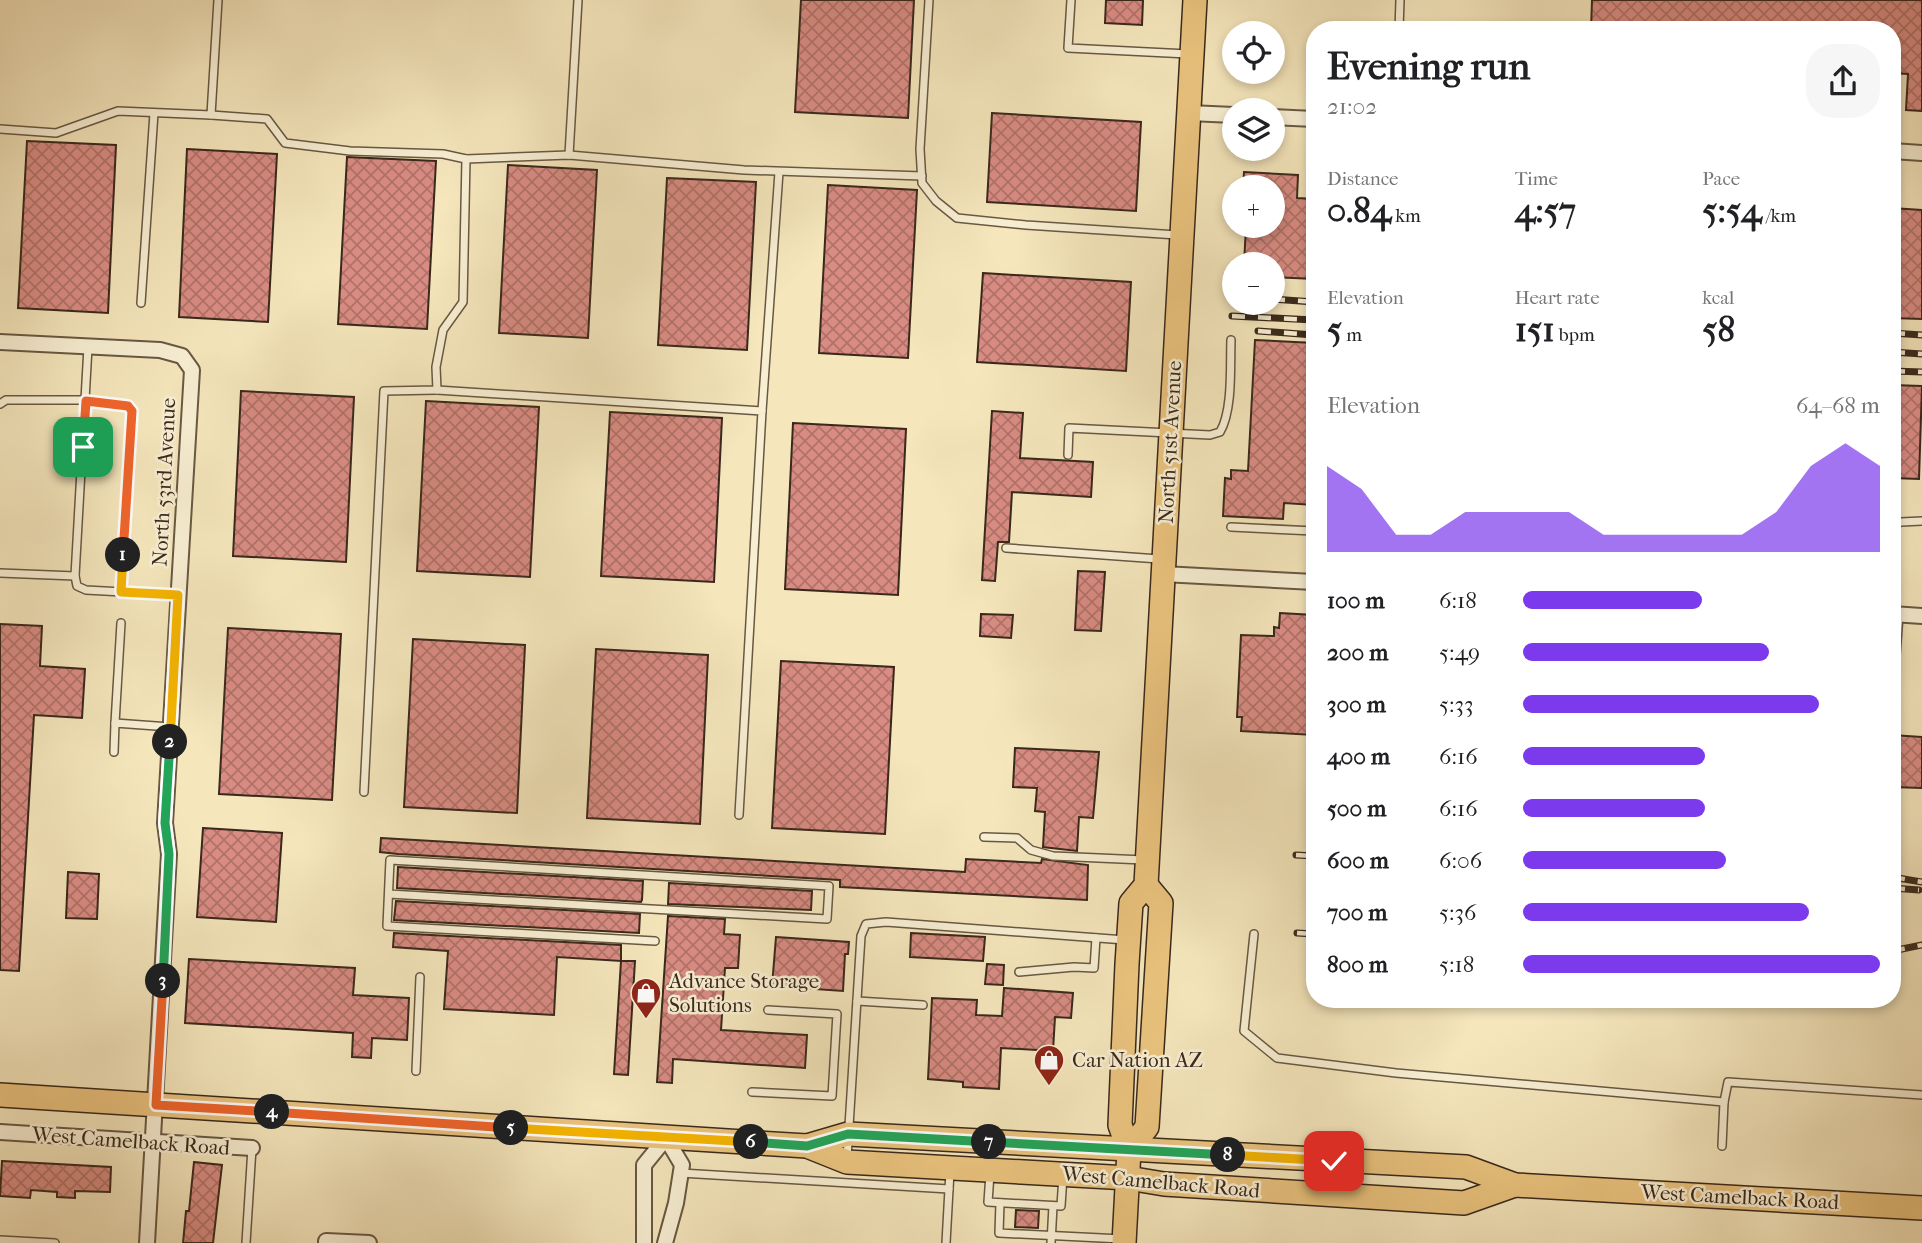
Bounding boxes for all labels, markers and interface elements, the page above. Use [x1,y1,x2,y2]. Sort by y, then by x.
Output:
map controls [1222,21,1285,315]
button: locate [1222,21,1285,84]
text: Evening run [1327,44,1530,89]
button: share [1806,44,1880,118]
text: 21:02 [1327,93,1377,120]
button: layers [1222,98,1285,161]
text: Distance [1327,168,1398,190]
text: Time [1515,168,1558,190]
text: Pace [1702,168,1740,190]
button: + [1222,175,1285,238]
text: 0.84 [1327,190,1391,231]
text: 4:57 [1515,190,1576,231]
text: 5:54 [1702,190,1762,231]
text: km [1391,205,1421,227]
text: /km [1762,205,1796,227]
button: − [1222,252,1285,315]
text: Elevation [1327,287,1404,309]
text: Heart rate [1515,287,1600,309]
text: kcal [1702,287,1734,309]
text: 5 [1327,309,1342,350]
text: 151 [1515,309,1555,350]
text: 58 [1702,309,1735,350]
text: m [1342,324,1362,346]
text: bpm [1555,324,1595,346]
street label: North 51st Avenue [1154,360,1186,524]
text: Elevation [1327,392,1420,419]
text: 64–68 m [1796,392,1880,419]
street label: North 53rd Avenue [148,397,180,567]
pin [53,417,113,477]
icon: arrive [64,428,102,466]
pin: 1 [106,538,140,572]
text: 1 [119,543,126,565]
text: 100 m [1327,587,1385,614]
text: 6:18 [1439,587,1477,614]
text: 200 m [1327,639,1388,666]
text: 5:49 [1439,639,1480,666]
text: 300 m [1327,691,1386,718]
text: 5:33 [1439,691,1473,718]
pin: 2 [152,724,188,760]
text: 2 [165,730,174,752]
text: 400 m [1327,743,1390,770]
text: 6:16 [1439,743,1478,770]
text: 500 m [1327,795,1386,822]
text: 6:16 [1439,795,1478,822]
text: 600 m [1327,847,1389,874]
text: 6:06 [1439,847,1482,874]
text: 700 m [1327,899,1387,926]
text: 5:36 [1439,899,1476,926]
text: 800 m [1327,951,1388,978]
text: 5:18 [1439,951,1474,978]
pin: 3 [146,964,180,998]
text: 3 [159,969,166,991]
place label: Advance Storage Solutions [668,969,819,1017]
shop icon: Advance Storage Solutions [629,976,663,1020]
shop icon: Car Nation AZ [1032,1043,1066,1087]
place label: Car Nation AZ [1072,1048,1203,1072]
pin: 4 [254,1094,290,1130]
text: 4 [266,1100,277,1122]
pin: 5 [494,1110,528,1146]
text: 5 [506,1116,515,1138]
street label: West Camelback Road [30,1122,231,1160]
pin: 6 [734,1124,768,1160]
pin: 7 [972,1124,1006,1160]
text: 6 [745,1130,756,1152]
text: 7 [984,1130,993,1152]
pin [1304,1131,1364,1191]
pin: 8 [1210,1138,1246,1172]
icon: check [1315,1142,1353,1180]
text: 8 [1223,1143,1232,1165]
street label: West Camelback Road [1060,1161,1261,1203]
street label: West Camelback Road [1639,1180,1840,1214]

